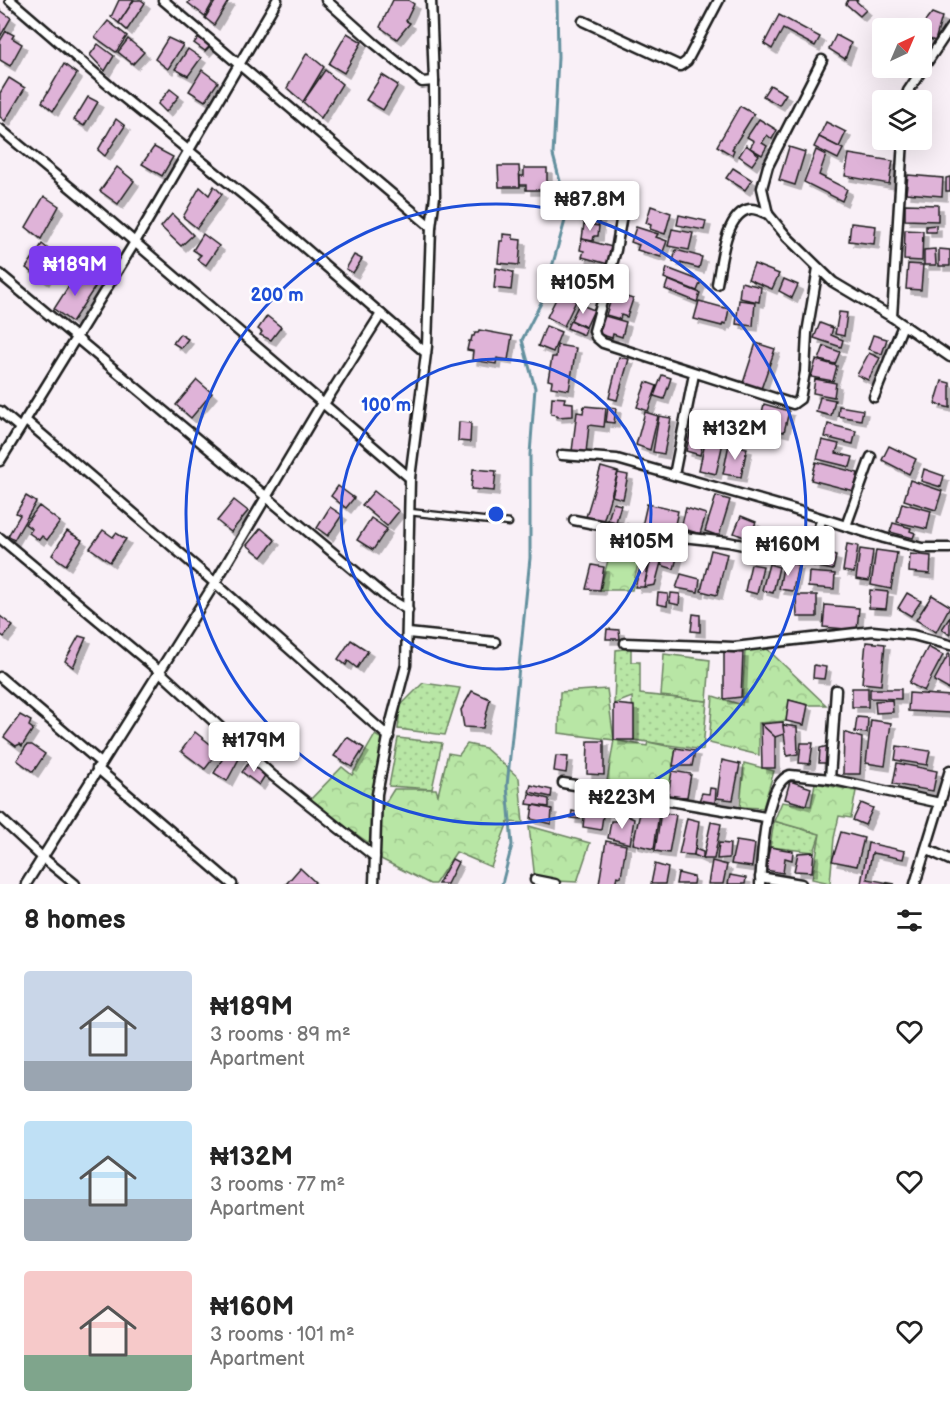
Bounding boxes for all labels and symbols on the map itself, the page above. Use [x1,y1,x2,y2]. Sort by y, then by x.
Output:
north arrow [872,18,932,78]
pin: ₦87.8M [541,181,639,232]
pin: ₦189M [33,246,117,297]
pin: ₦105M [541,264,625,315]
text: 200 m [250,285,304,306]
text: 100 m [361,395,411,416]
pin: ₦132M [693,410,777,461]
centre of rings [486,504,506,524]
pin: ₦105M [600,523,684,574]
pin: ₦160M [746,526,830,577]
pin: ₦179M [212,722,296,773]
pin: ₦223M [580,779,664,830]

